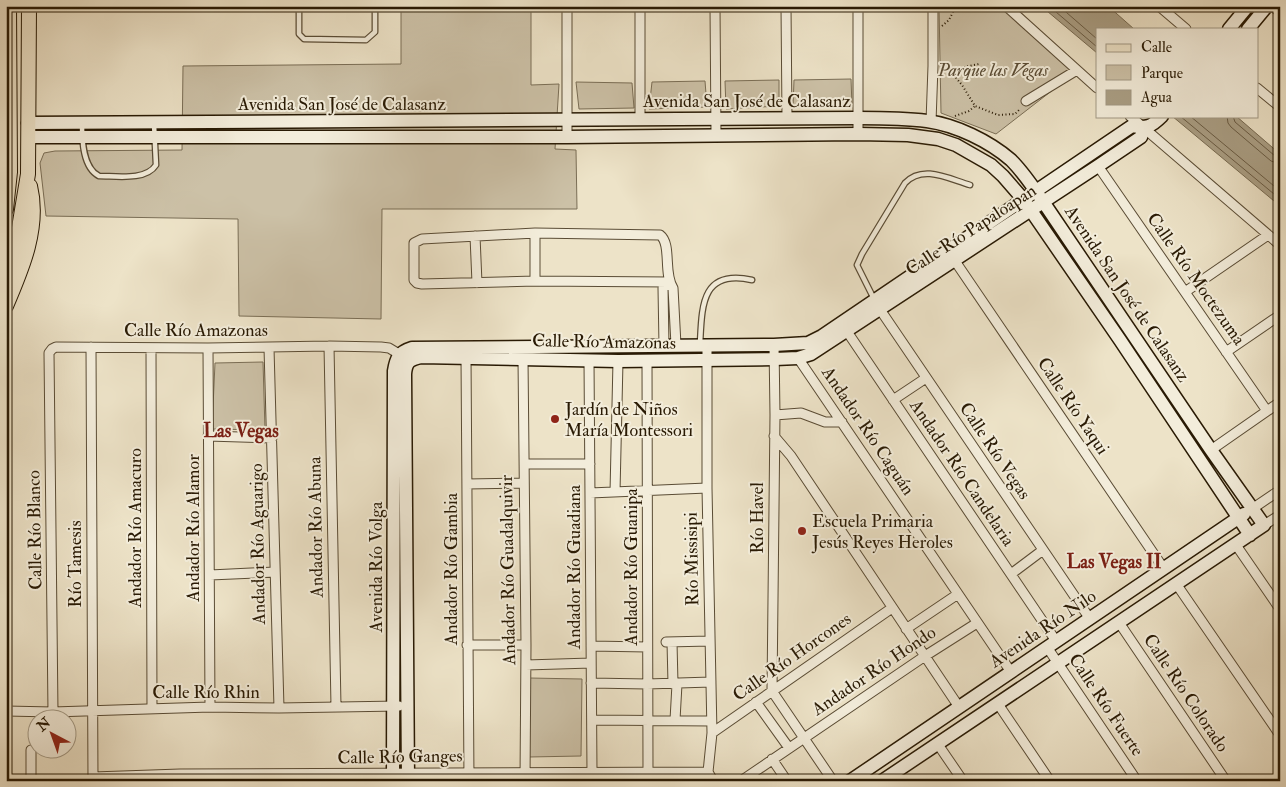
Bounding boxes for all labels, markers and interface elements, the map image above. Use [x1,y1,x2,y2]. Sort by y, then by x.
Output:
legend [1096,28,1258,118]
text: Calle [1141,38,1172,57]
park label: Parque las Vegas [937,59,1049,82]
text: Parque [1141,64,1183,83]
text: Agua [1140,88,1173,107]
street label: Avenida San José de Calasanz [642,90,851,113]
street label: Avenida San José de Calasanz [237,93,446,116]
street label: Calle Río Papaloapan [901,179,1041,281]
street label: Avenida San José de Calasanz [1059,201,1195,387]
street label: Calle Río Moctezuma [1142,208,1251,350]
street label: Calle Río Amazonas [124,319,268,342]
street label: Calle Río Amazonas [532,329,676,355]
street label: Calle Río Yaqui [1032,353,1114,459]
street label: Andador Río Caguán [816,361,920,500]
street label: Andador Río Candelaria [904,394,1020,551]
place label: Jardín de Niños María Montessori [564,398,693,442]
street label: Calle Río Vegas [954,398,1036,504]
marker: Jardín de Niños María Montessori [549,413,561,425]
district label: Las Vegas [203,419,279,444]
street label: Andador Río Amacuro [124,448,147,609]
street label: Andador Río Alamor [182,454,205,603]
street label: Andador Río Abuna [303,456,329,599]
street label: Andador Río Aguarigo [245,463,271,626]
street label: Calle Río Blanco [22,470,48,590]
street label: Andador Río Guadalquivir [495,474,521,666]
street label: Río Havel [746,482,769,554]
street label: Andador Río Guadiana [563,484,586,650]
street label: Andador Río Guanipa [620,488,643,647]
street label: Andador Río Gambia [440,492,463,646]
street label: Avenida Río Volga [365,501,388,633]
place label: Escuela Primaria Jesús Reyes Heroles [811,510,953,554]
street label: Río Missisipi [680,512,704,606]
street label: Río Tamesis [64,520,87,608]
marker: Escuela Primaria Jesús Reyes Heroles [796,525,808,537]
district label: Las Vegas II [1067,550,1162,575]
street label: Avenida Río Nilo [984,585,1101,674]
street label: Calle Río Horcones [728,608,856,706]
street label: Andador Río Hondo [807,621,941,722]
street label: Calle Río Colorado [1138,630,1234,757]
street label: Calle Río Fuerte [1063,649,1149,761]
street label: Calle Río Rhin [152,681,260,704]
north arrow [28,710,78,760]
text: N [33,714,54,736]
street label: Calle Río Ganges [337,744,463,770]

